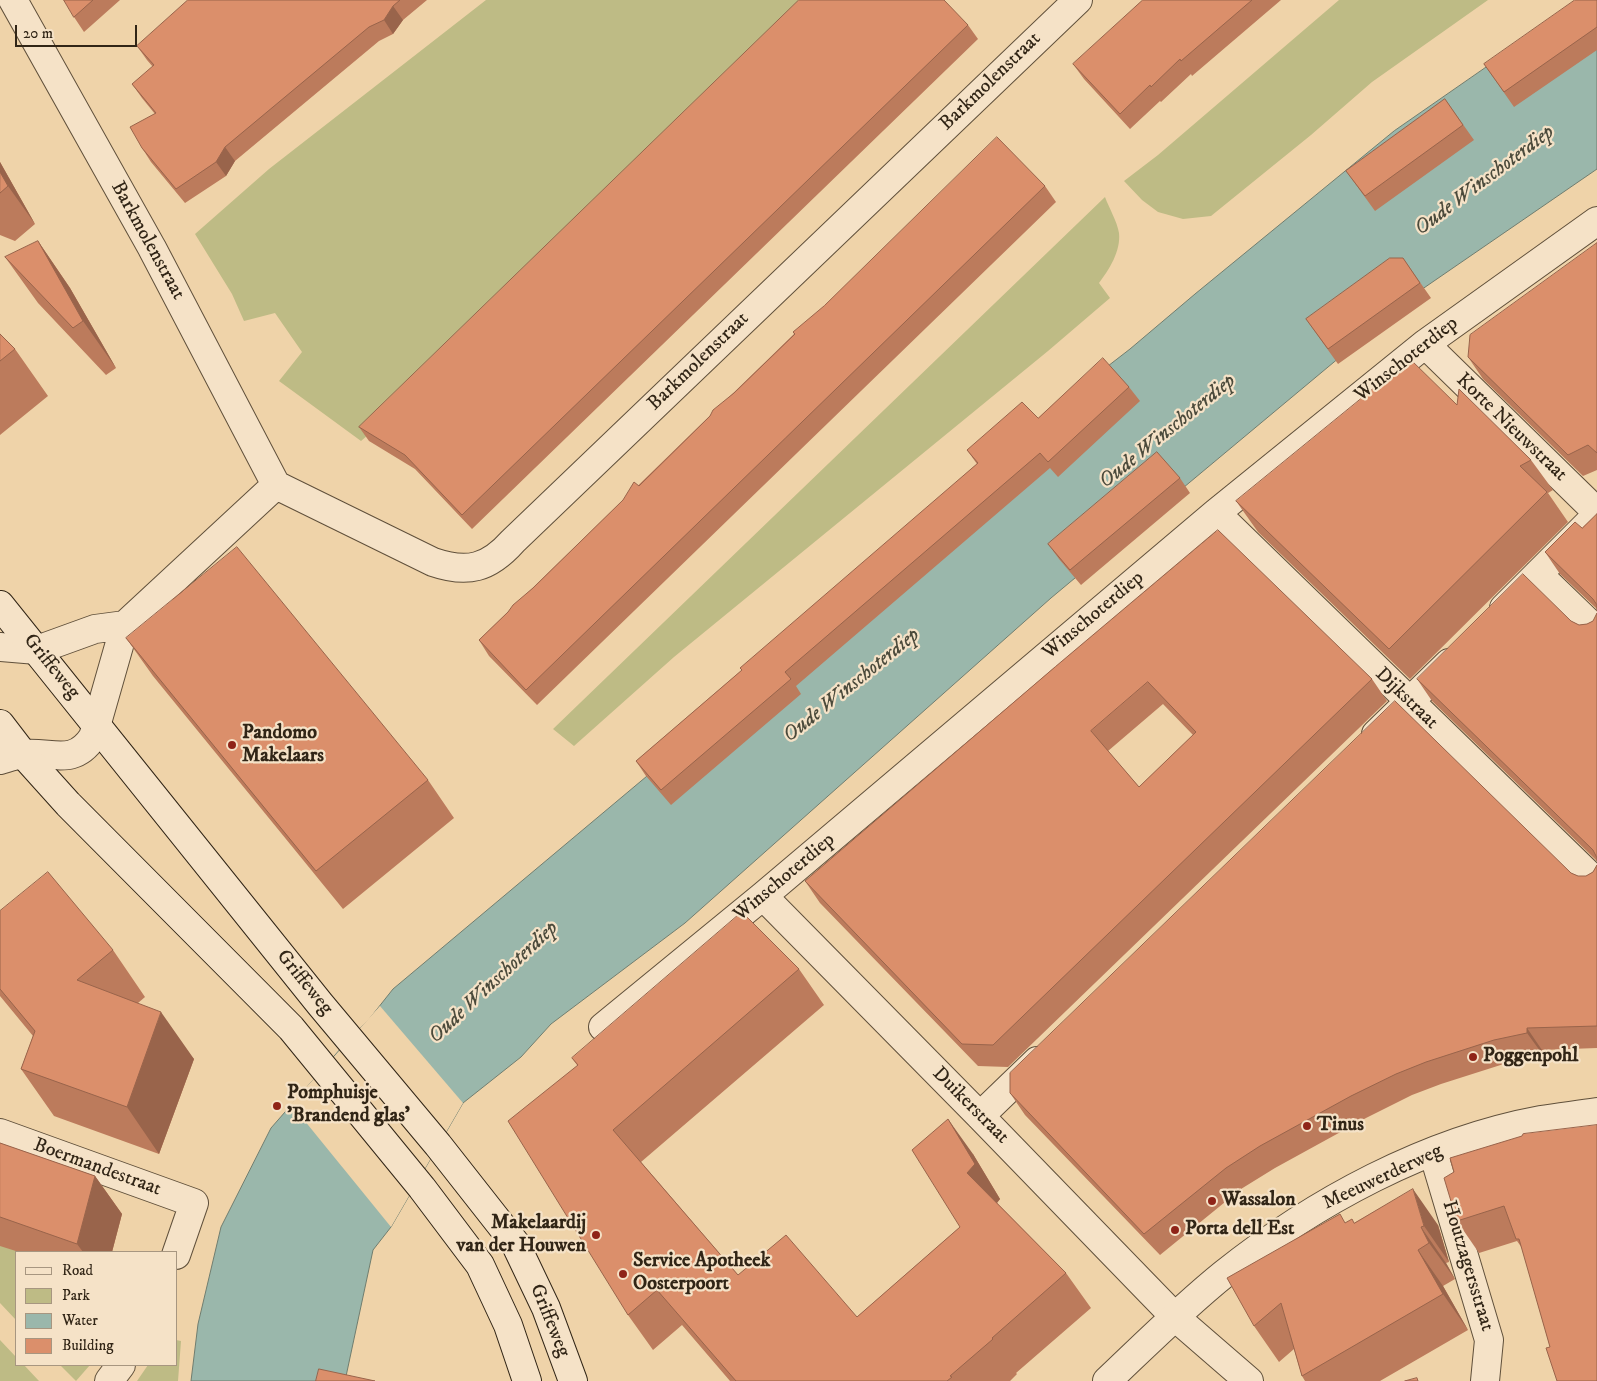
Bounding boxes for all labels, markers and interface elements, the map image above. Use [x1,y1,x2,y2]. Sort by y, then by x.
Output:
scale bar [18,15,140,47]
text: 20 m [23,24,53,43]
street label: Barkmolenstraat [935,28,1047,136]
water label: Oude Winschoterdiep [1410,120,1560,242]
street label: Barkmolenstraat [105,178,189,304]
street label: Barkmolenstraat [643,308,755,416]
street label: Winschoterdiep [1350,312,1464,408]
water label: Oude Winschoterdiep [1095,369,1241,495]
street label: Korte Nieuwstraat [1450,369,1572,487]
street label: Winschoterdiep [1038,567,1150,665]
water label: Oude Winschoterdiep [779,623,925,749]
street label: Griffeweg [18,630,84,704]
street label: Dijkstraat [1369,663,1443,735]
place label: Pandomo Makelaars [242,722,324,769]
marker: Pandomo Makelaars [226,739,238,751]
street label: Winschoterdiep [729,829,841,927]
water label: Oude Winschoterdiep [424,916,564,1050]
street label: Griffeweg [271,946,337,1020]
place label: Poggenpohl [1483,1045,1578,1069]
marker: Poggenpohl [1467,1051,1479,1063]
street label: Duikerstraat [926,1062,1014,1150]
place label: Pomphuisje 'Brandend glas' [287,1082,410,1129]
marker: Pomphuisje 'Brandend glas' [271,1100,283,1112]
place label: Tinus [1317,1114,1364,1138]
marker: Tinus [1301,1120,1313,1132]
street label: Boermandestraat [30,1134,164,1202]
street label: Meeuwerderweg [1319,1140,1447,1216]
place label: Wassalon [1222,1189,1296,1213]
marker: Wassalon [1206,1195,1218,1207]
street label: Houtzagersstraat [1436,1198,1498,1334]
place label: Makelaardij van der Houwen [457,1212,586,1259]
place label: Porta dell Est [1185,1218,1294,1242]
marker: Porta dell Est [1169,1224,1181,1236]
marker: Makelaardij van der Houwen [590,1229,602,1241]
place label: Service Apotheek Oosterpoort [633,1250,770,1297]
legend [15,1251,178,1366]
text: Road [62,1261,93,1280]
marker: Service Apotheek Oosterpoort [617,1268,629,1280]
street label: Griffeweg [523,1281,575,1361]
text: Park [62,1286,90,1305]
text: Water [62,1311,98,1330]
text: Building [62,1336,114,1355]

